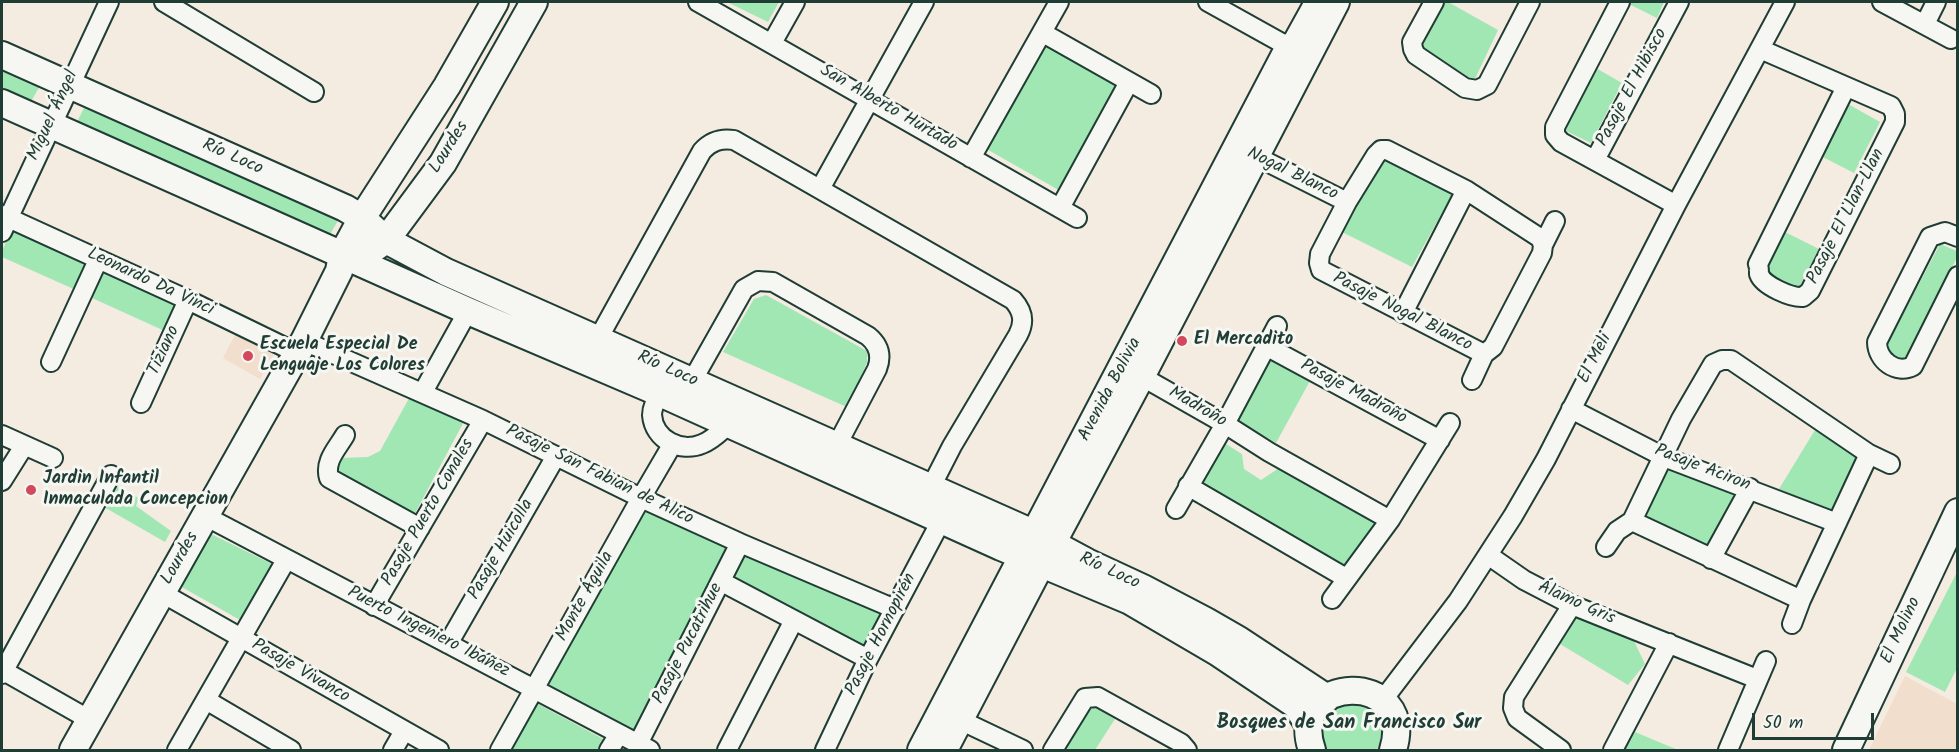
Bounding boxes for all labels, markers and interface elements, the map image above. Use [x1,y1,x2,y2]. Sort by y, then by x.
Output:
street label: Pasaje El Hibisco [1593,25,1673,151]
street label: San Alberto Hurtado [815,61,961,157]
street label: Miguel Ángel [24,67,84,165]
street label: Lourdes [426,118,474,178]
street label: Río Loco [198,135,266,181]
street label: Nogal Blanco [1243,144,1341,206]
street label: Pasaje El Llan-Llan [1804,146,1890,288]
street label: Leonardo Da Vinci [83,244,217,322]
street label: Pasaje Nogal Blanco [1329,269,1475,357]
street label: Tiziano [144,323,186,379]
place label: El Mercadito [1194,330,1293,352]
street label: El Meli [1574,330,1618,388]
marker: El Mercadito [1175,334,1189,348]
place label: Escuela Especial De Lenguaje Los Colores [260,335,425,378]
street label: Avenida Bolivia [1075,335,1147,445]
street label: Río Loco [633,347,701,393]
marker: Escuela Especial De Lenguaje Los Colores [241,349,255,363]
street label: Pasaje Madroño [1296,356,1410,430]
street label: Madroño [1164,383,1230,433]
street label: Pasaje San Fabian de Alico [502,421,696,531]
street label: Pasaje Puerto Conales [378,436,480,590]
street label: Pasaje Aciron [1651,441,1753,497]
place label: Jardin Infantil Inmaculada Concepcion [43,469,228,512]
marker: Jardin Infantil Inmaculada Concepcion [24,483,38,497]
street label: Pasaje Huicolla [464,496,540,604]
street label: Lourdes [157,529,205,589]
street label: Monte Águila [552,548,620,646]
street label: Río Loco [1075,549,1143,595]
street label: Pasaje Hornopirén [842,570,922,700]
street label: Álamo Gris [1534,577,1618,631]
street label: Pasaje Pucatrihue [649,580,729,708]
street label: Puerto Ingeniero Ibáñez [343,583,513,683]
street label: El Molino [1877,594,1927,668]
street label: Pasaje Vivanco [247,635,353,709]
scale bar [1755,701,1876,739]
text: 50 m [1763,709,1803,738]
district label: Bosques de San Francisco Sur [1217,713,1481,737]

